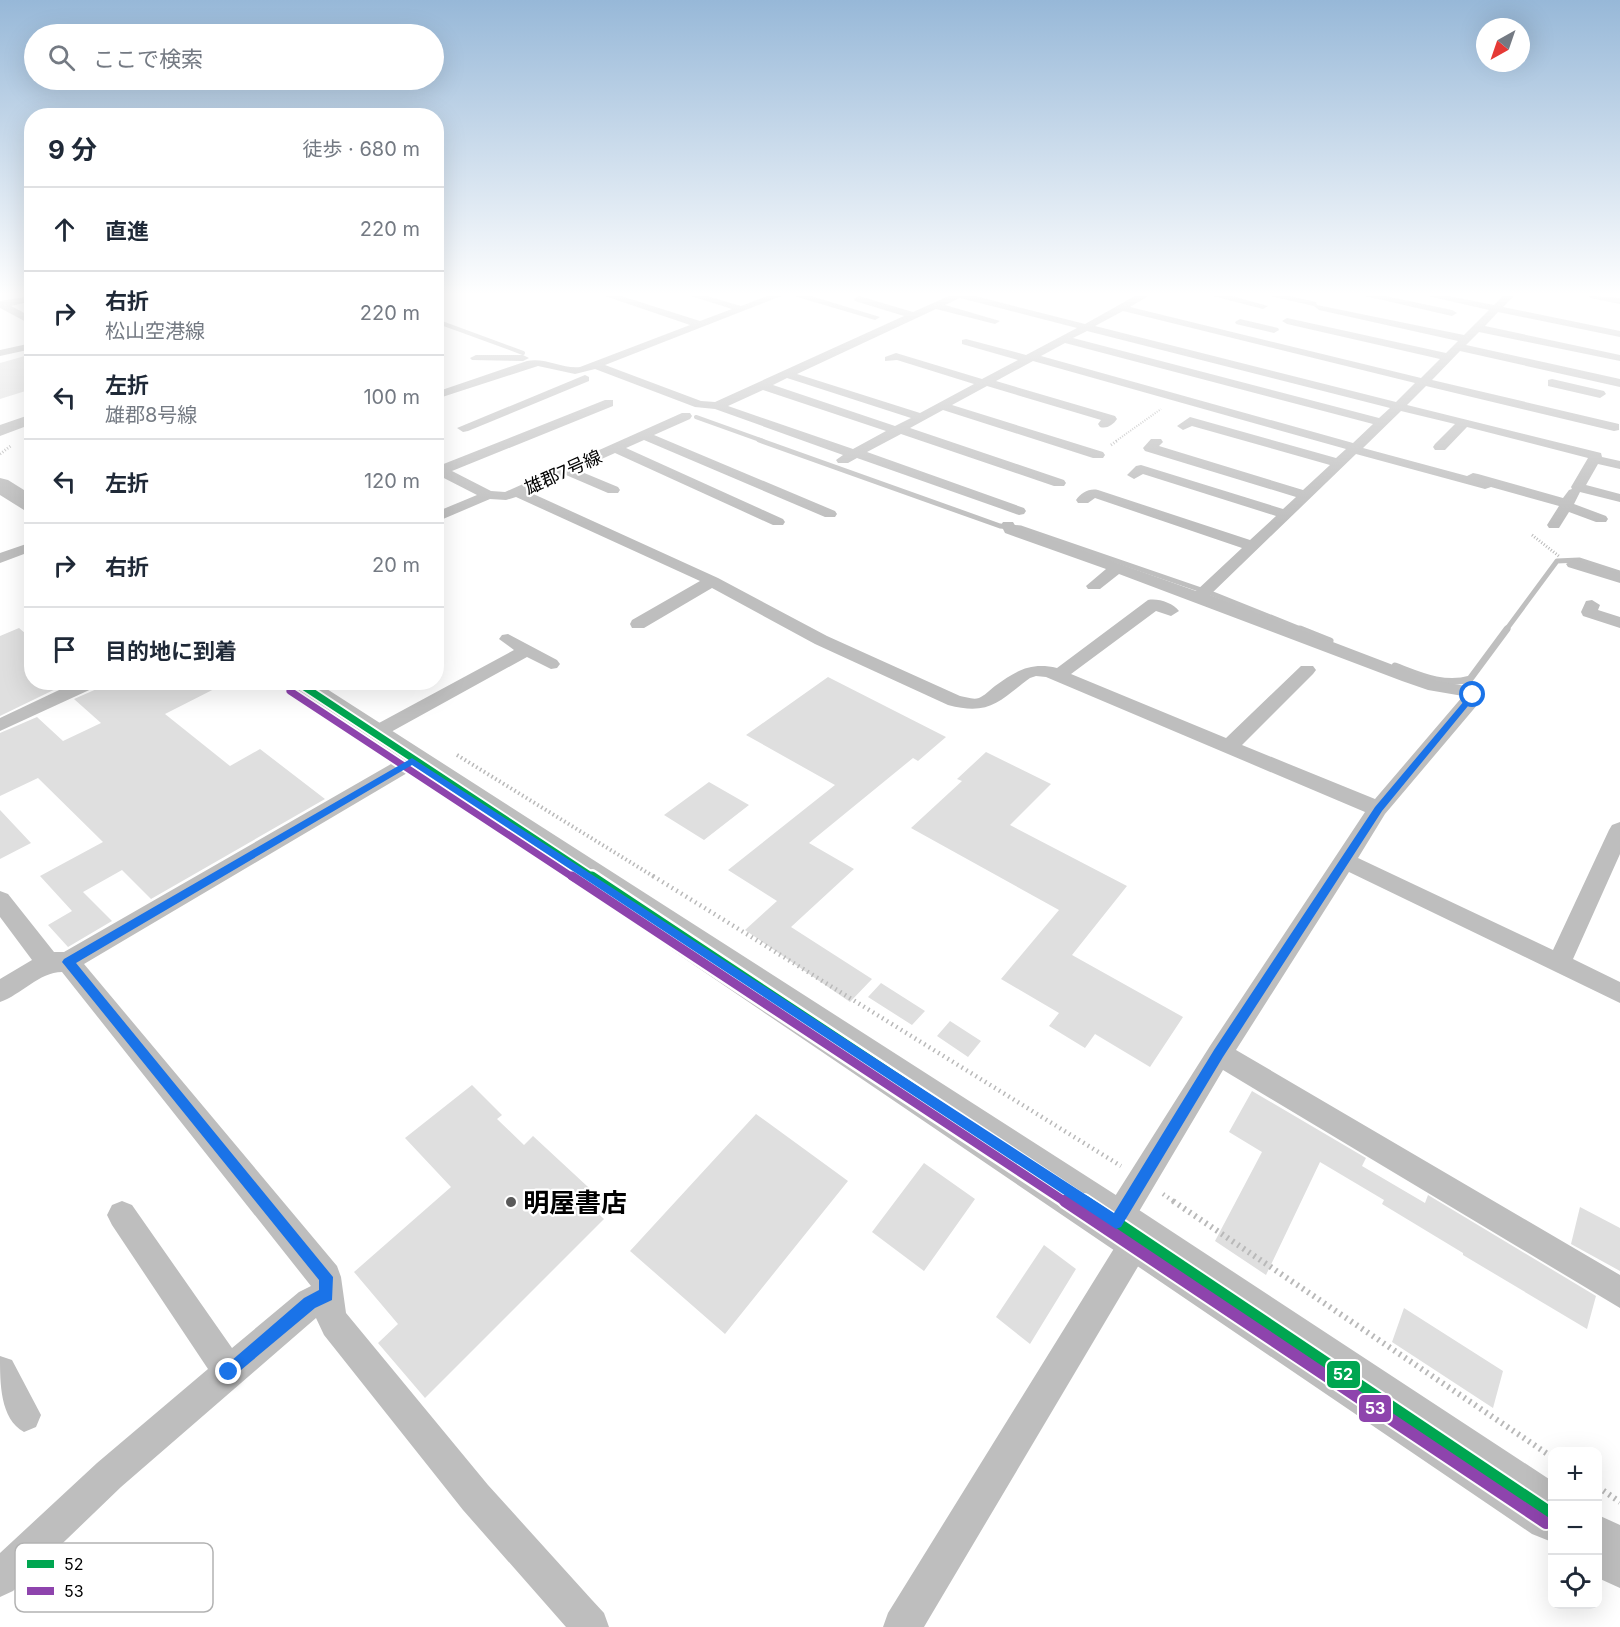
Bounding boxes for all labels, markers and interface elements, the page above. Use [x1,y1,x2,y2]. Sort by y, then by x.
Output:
north arrow [1476,18,1530,72]
search box [24,24,444,90]
icon: search [45,41,78,74]
text: ここで検索 [93,46,203,72]
text: 9 分 [48,134,97,165]
text: 徒歩 · 680 m [302,137,420,161]
icon: ahead [48,213,81,246]
text: 220 m [360,217,420,241]
text: 直進 [105,218,149,244]
text: 右折 [105,288,149,314]
icon: right [48,297,81,330]
text: 220 m [360,301,420,325]
text: 松山空港線 [105,319,205,343]
text: 左折 [105,372,149,398]
icon: left [48,381,81,414]
text: 100 m [363,385,420,409]
text: 雄郡8号線 [105,403,197,427]
street label: 雄郡7号線 [521,446,605,498]
icon: left [48,465,81,498]
text: 120 m [364,469,420,493]
text: 左折 [105,470,149,496]
icon: right [48,549,81,582]
text: 20 m [372,553,420,577]
text: 右折 [105,554,149,580]
icon: arrive [48,633,81,666]
text: 目的地に到着 [105,638,237,664]
route start [1459,681,1485,707]
place label: 明屋書店 [523,1187,627,1218]
marker: 明屋書店 [504,1195,518,1209]
route end [215,1358,241,1384]
line badge: 52 [1326,1360,1361,1389]
text: 52 [1333,1364,1353,1384]
line badge: 53 [1358,1394,1392,1423]
text: 53 [1365,1398,1385,1418]
map controls [1548,1447,1602,1609]
button: + [1548,1447,1602,1501]
button: − [1548,1501,1602,1555]
legend [15,1543,213,1612]
text: 52 [64,1554,83,1574]
button: locate [1548,1555,1602,1609]
text: 53 [64,1581,84,1601]

